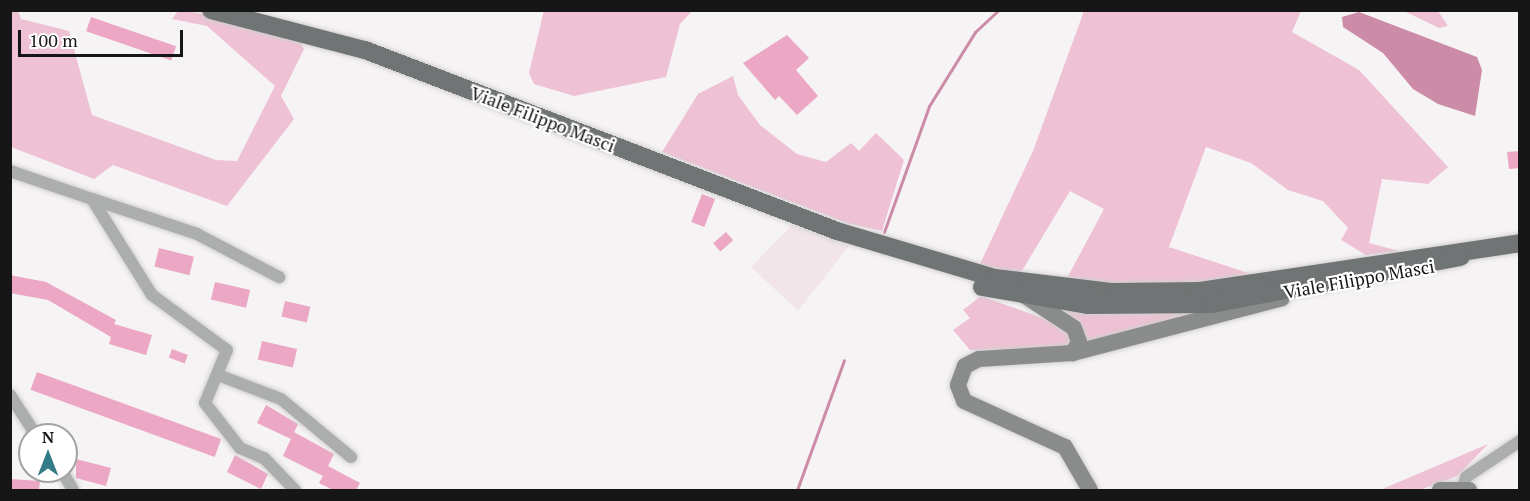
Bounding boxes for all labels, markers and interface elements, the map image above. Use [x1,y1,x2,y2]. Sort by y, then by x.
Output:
scale bar [21,18,186,56]
text: 100 m [29,28,78,52]
street label: Viale Filippo Masci [468,82,618,156]
street label: Viale Filippo Masci [1282,255,1436,303]
north arrow [18,423,78,483]
text: N [42,426,54,448]

